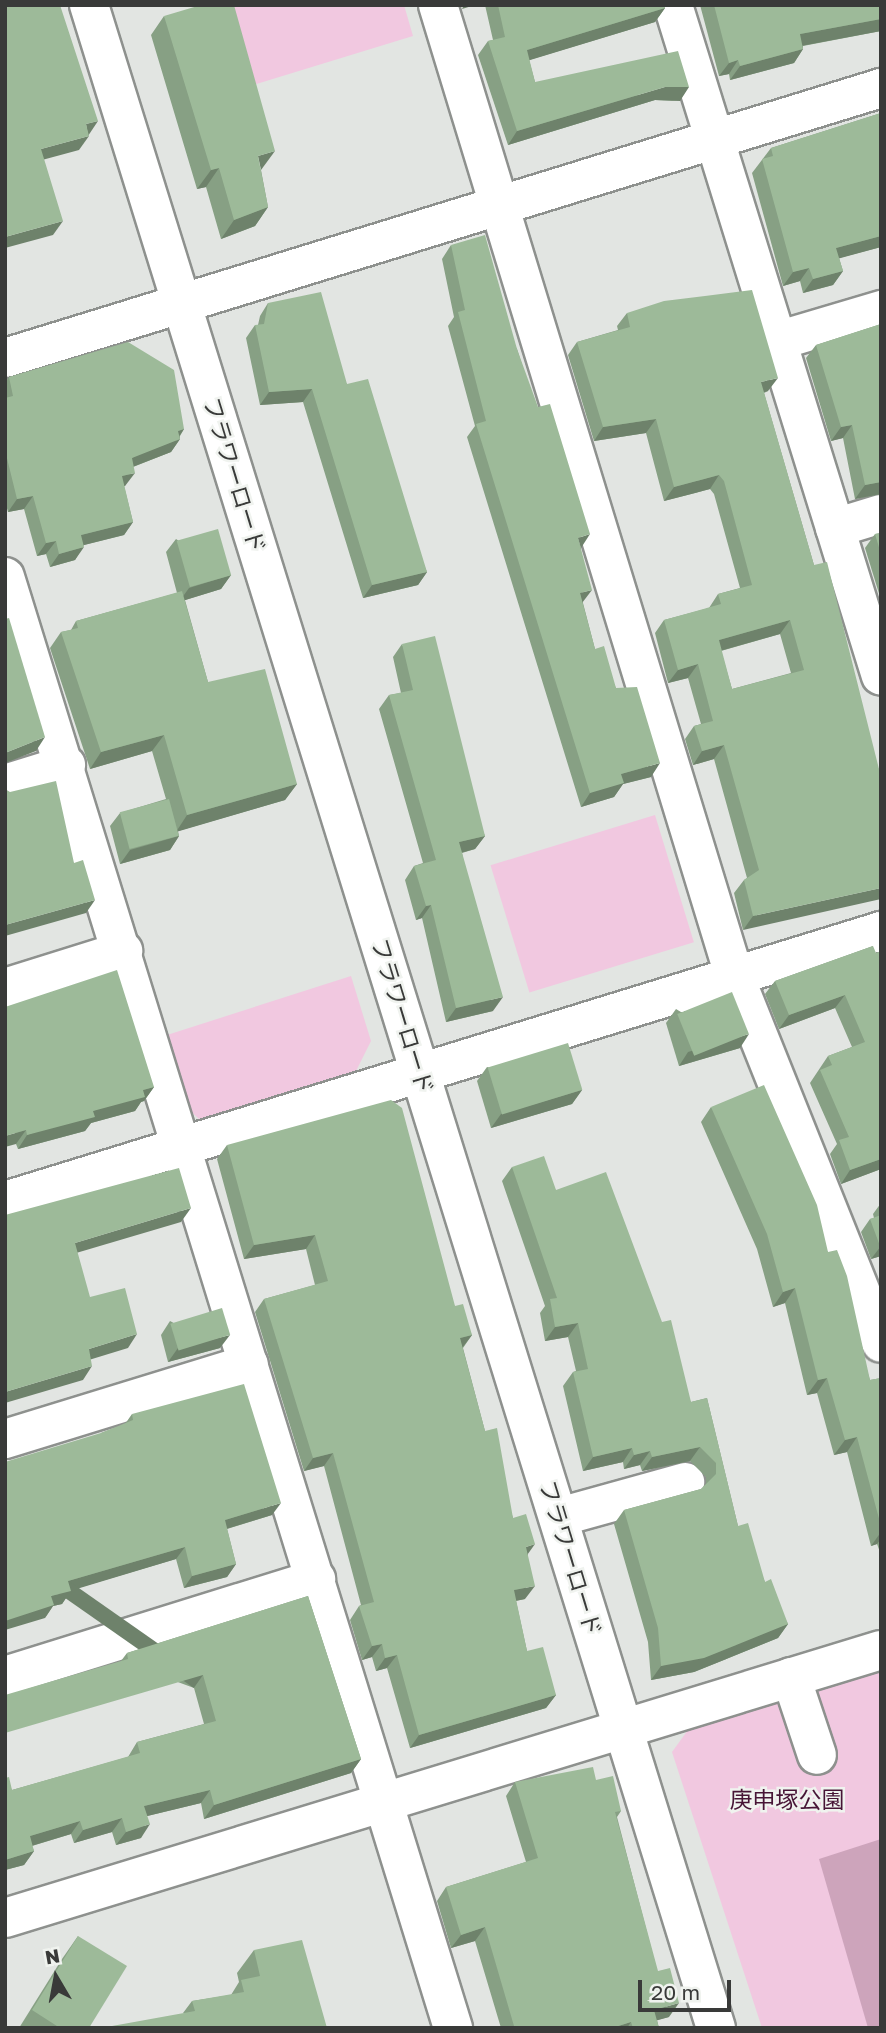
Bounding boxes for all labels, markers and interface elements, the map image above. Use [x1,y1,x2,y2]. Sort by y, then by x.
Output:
street label: フラワーロード [198,394,272,556]
street label: フラワーロード [366,935,440,1097]
street label: フラワーロード [534,1477,608,1639]
park label: 庚申塚公園 [730,1785,844,1813]
north arrow [21,1942,91,2012]
text: N [43,1943,61,1968]
scale bar [641,1966,734,2010]
text: 20 m [651,1979,700,2005]

